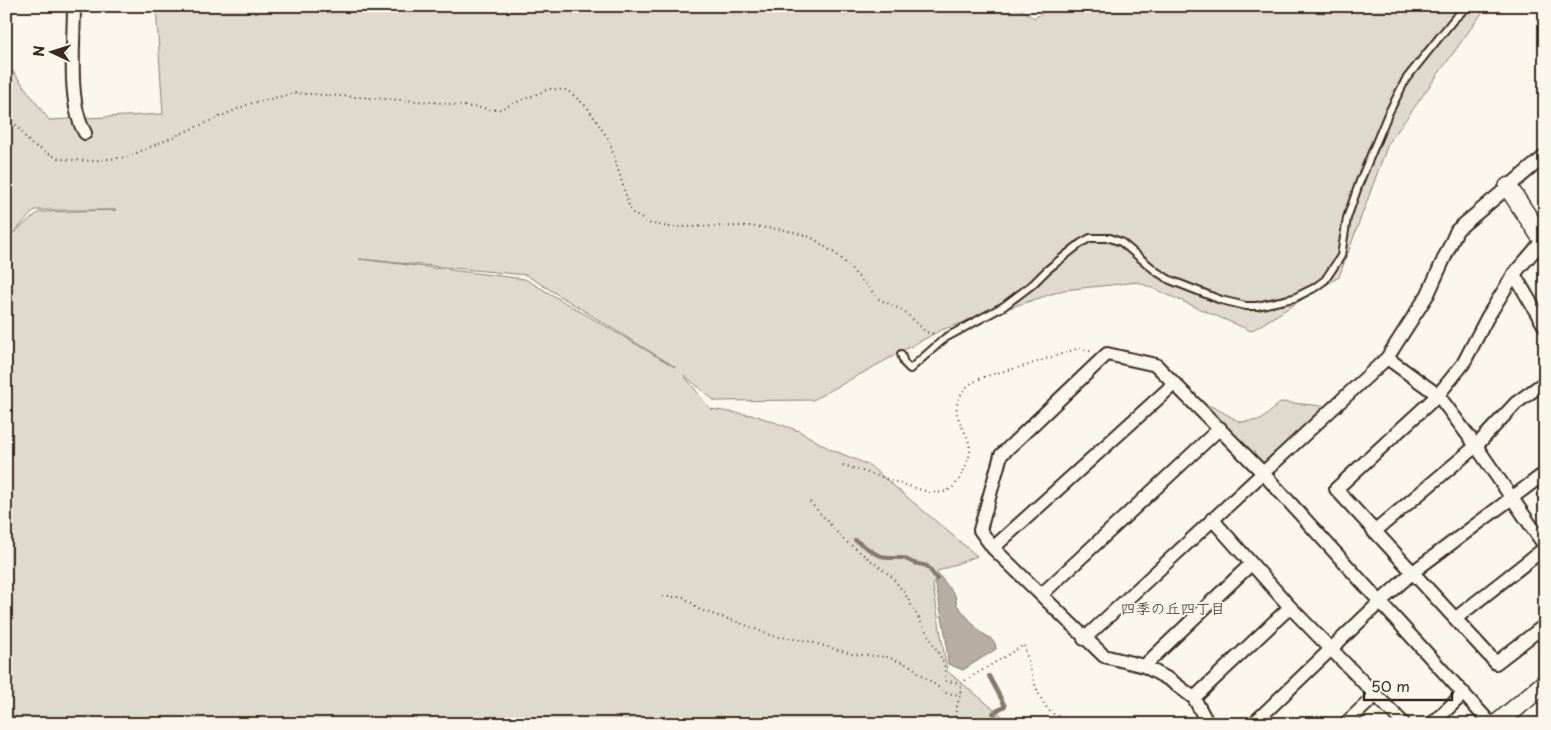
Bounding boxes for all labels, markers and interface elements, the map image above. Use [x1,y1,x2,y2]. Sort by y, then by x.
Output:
north arrow [28,28,78,78]
text: N [28,45,49,57]
district label: 四季の丘四丁目 [1120,596,1226,619]
scale bar [1364,670,1451,702]
text: 50 m [1371,674,1410,697]

